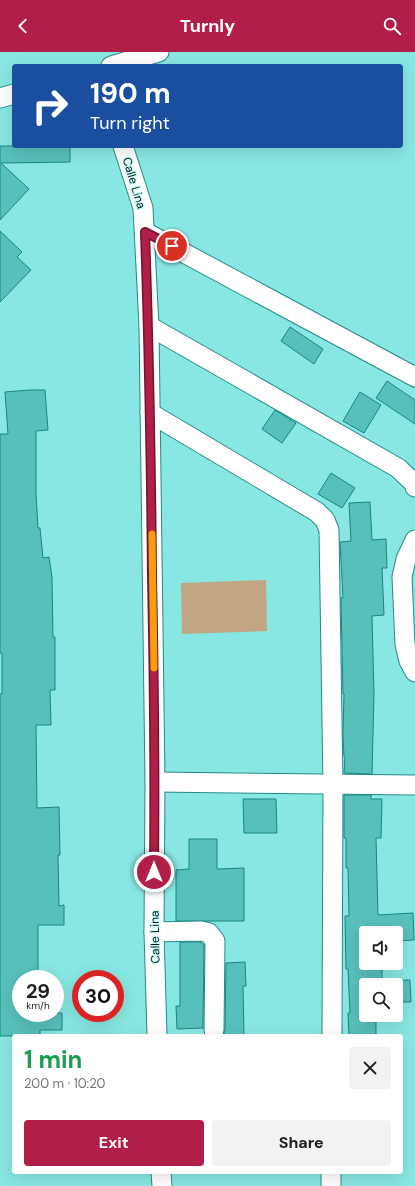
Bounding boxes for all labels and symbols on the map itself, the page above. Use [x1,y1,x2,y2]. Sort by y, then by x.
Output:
street label: Calle Lina [119,155,149,211]
pin [155,229,189,263]
position arrow [133,851,175,893]
street label: Calle Lina [147,910,163,964]
speed limit sign: 30 [72,970,124,1022]

